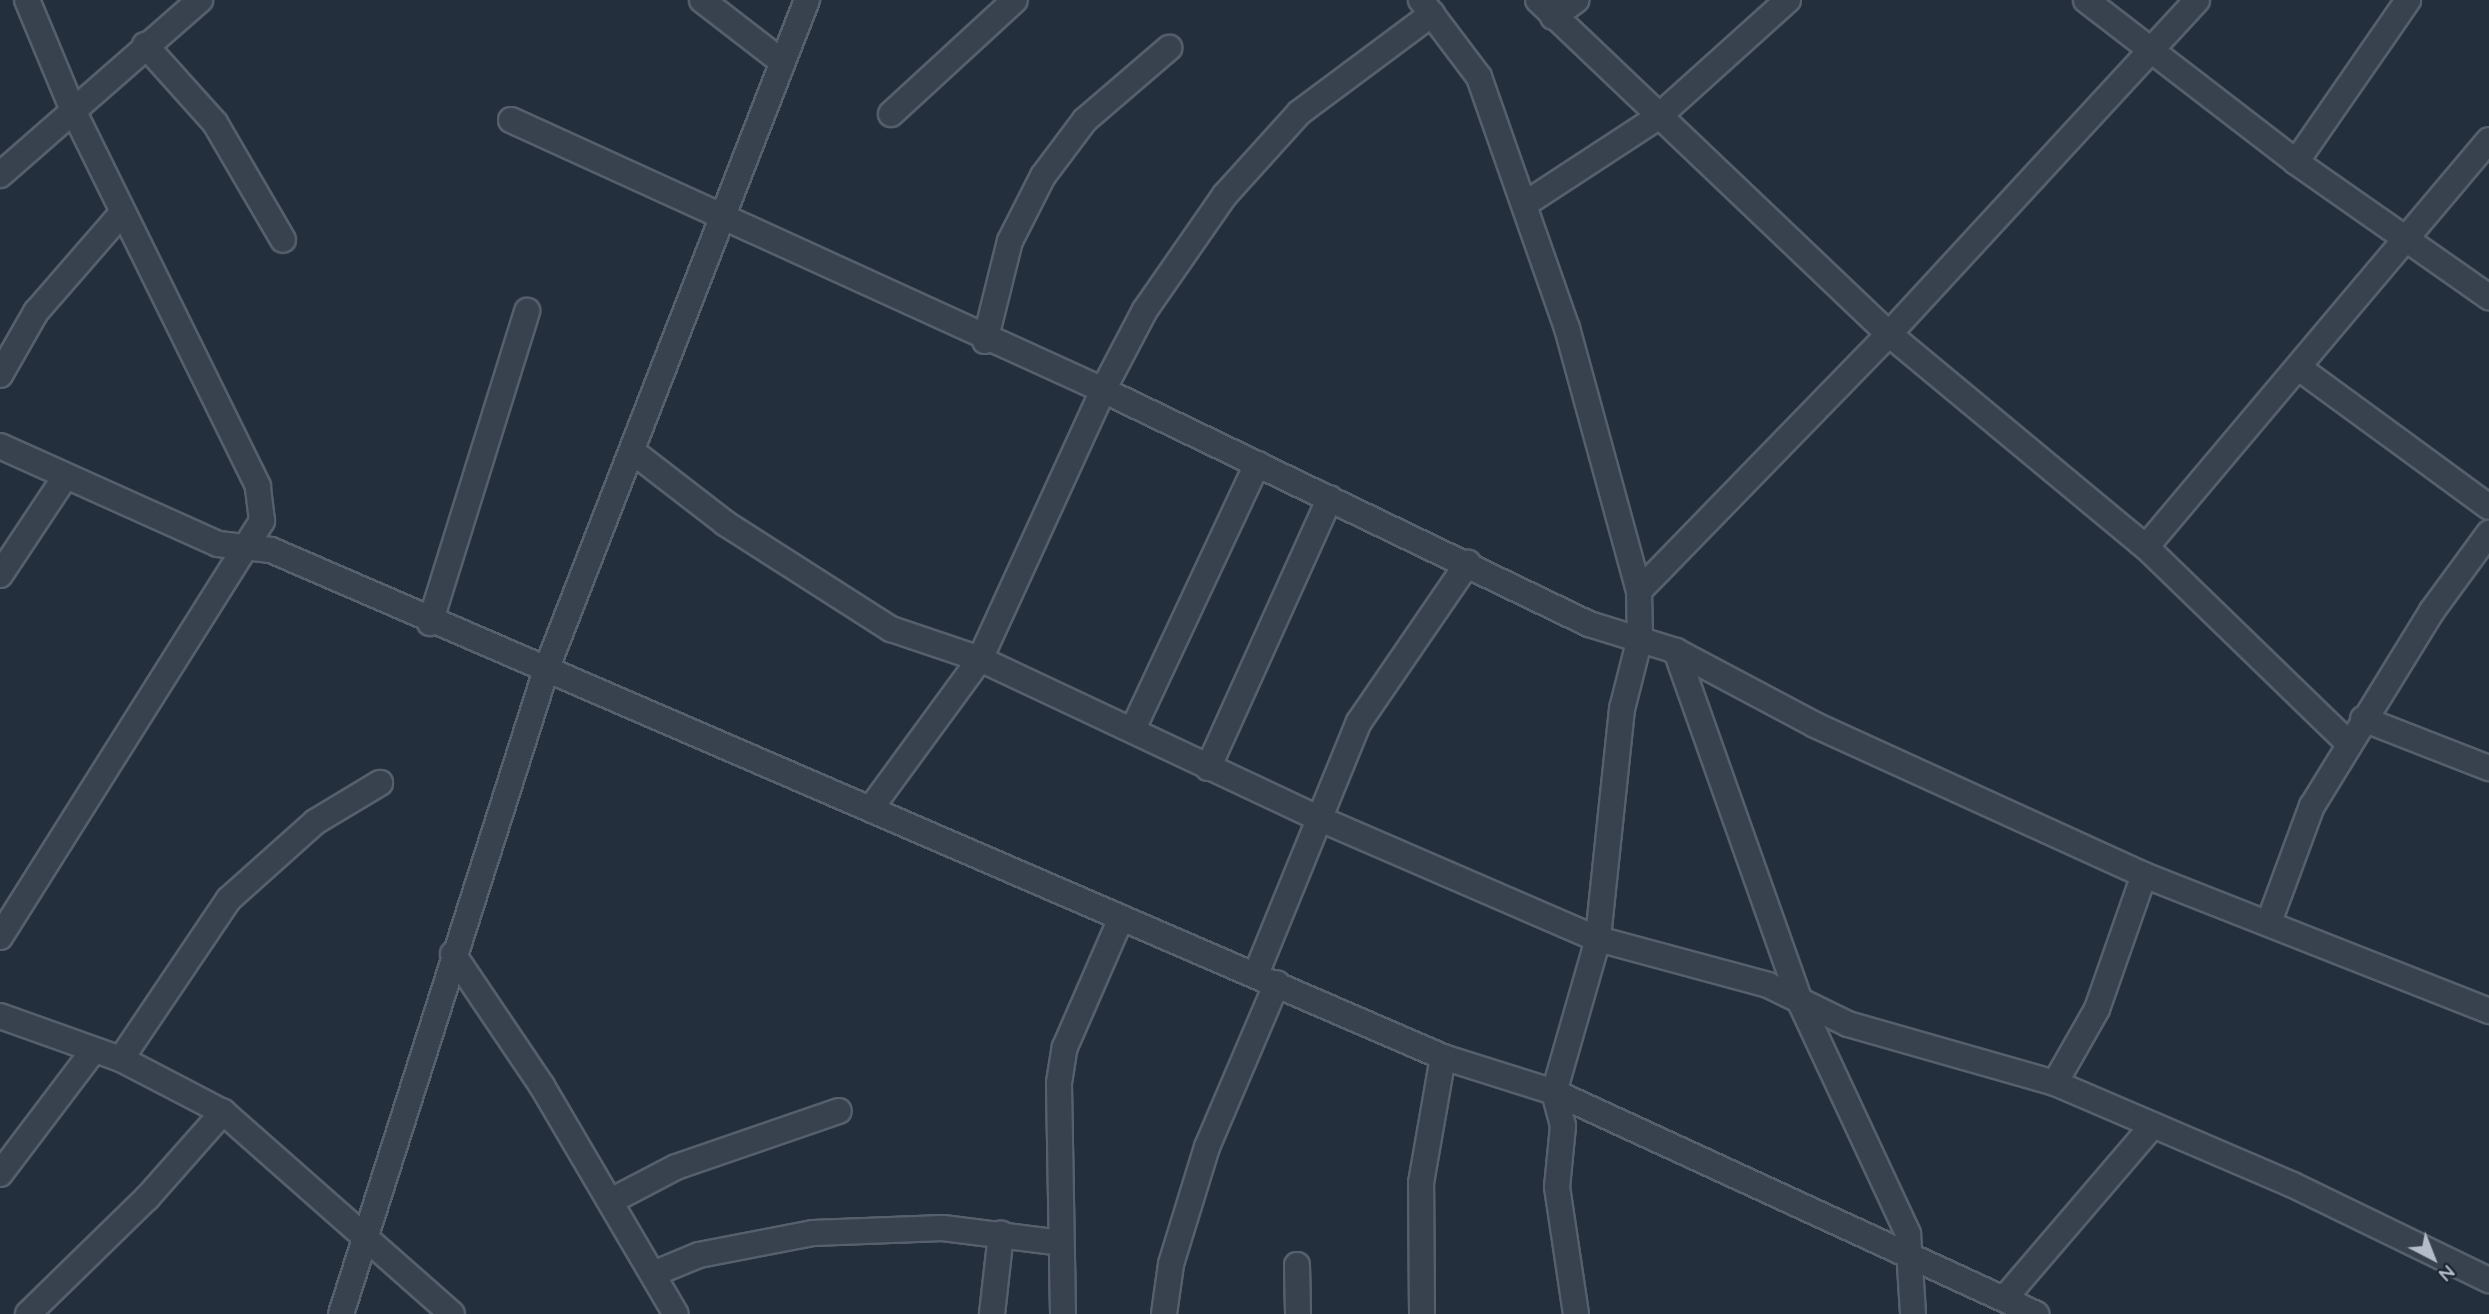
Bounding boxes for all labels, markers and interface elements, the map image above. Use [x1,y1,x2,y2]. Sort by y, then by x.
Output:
north arrow [2398,1223,2468,1293]
text: N [2434,1260,2460,1287]

